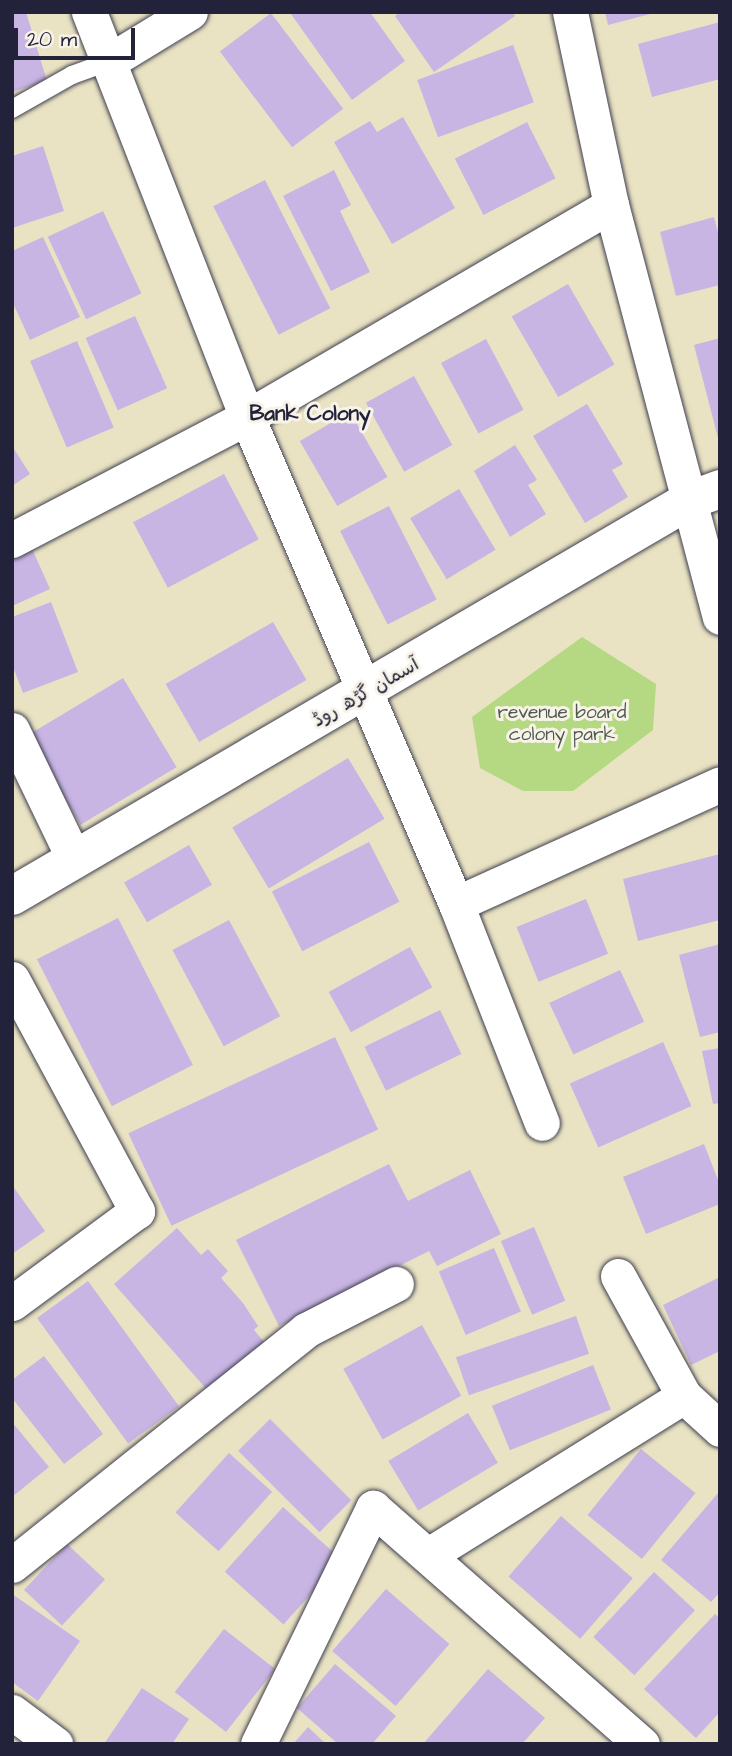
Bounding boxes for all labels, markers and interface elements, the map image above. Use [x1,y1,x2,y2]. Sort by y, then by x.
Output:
scale bar [18,14,138,58]
text: 20 m [27,25,77,54]
district label: Bank Colony [249,401,371,427]
street label: آسمان گڑھ روڈ [309,653,423,733]
park label: revenue board colony park [497,702,627,746]

